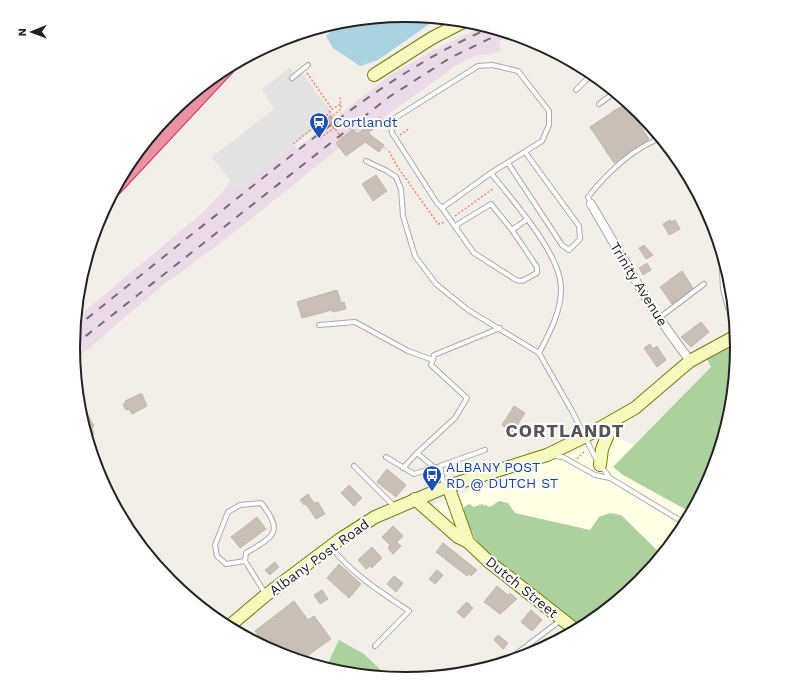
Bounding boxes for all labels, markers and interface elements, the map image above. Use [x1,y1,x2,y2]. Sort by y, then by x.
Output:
north arrow [12,12,52,52]
text: N [16,28,29,36]
station icon: Cortlandt [308,111,330,139]
place label: Cortlandt [333,114,398,130]
street label: Trinity Avenue [607,239,671,329]
district label: CORTLANDT [505,420,625,441]
place label: ALBANY POST RD @ DUTCH ST [446,459,559,491]
bus stop icon: ALBANY POST RD @ DUTCH ST [421,464,443,492]
street label: Albany Post Road [266,515,372,599]
street label: Dutch Street [483,553,561,621]

